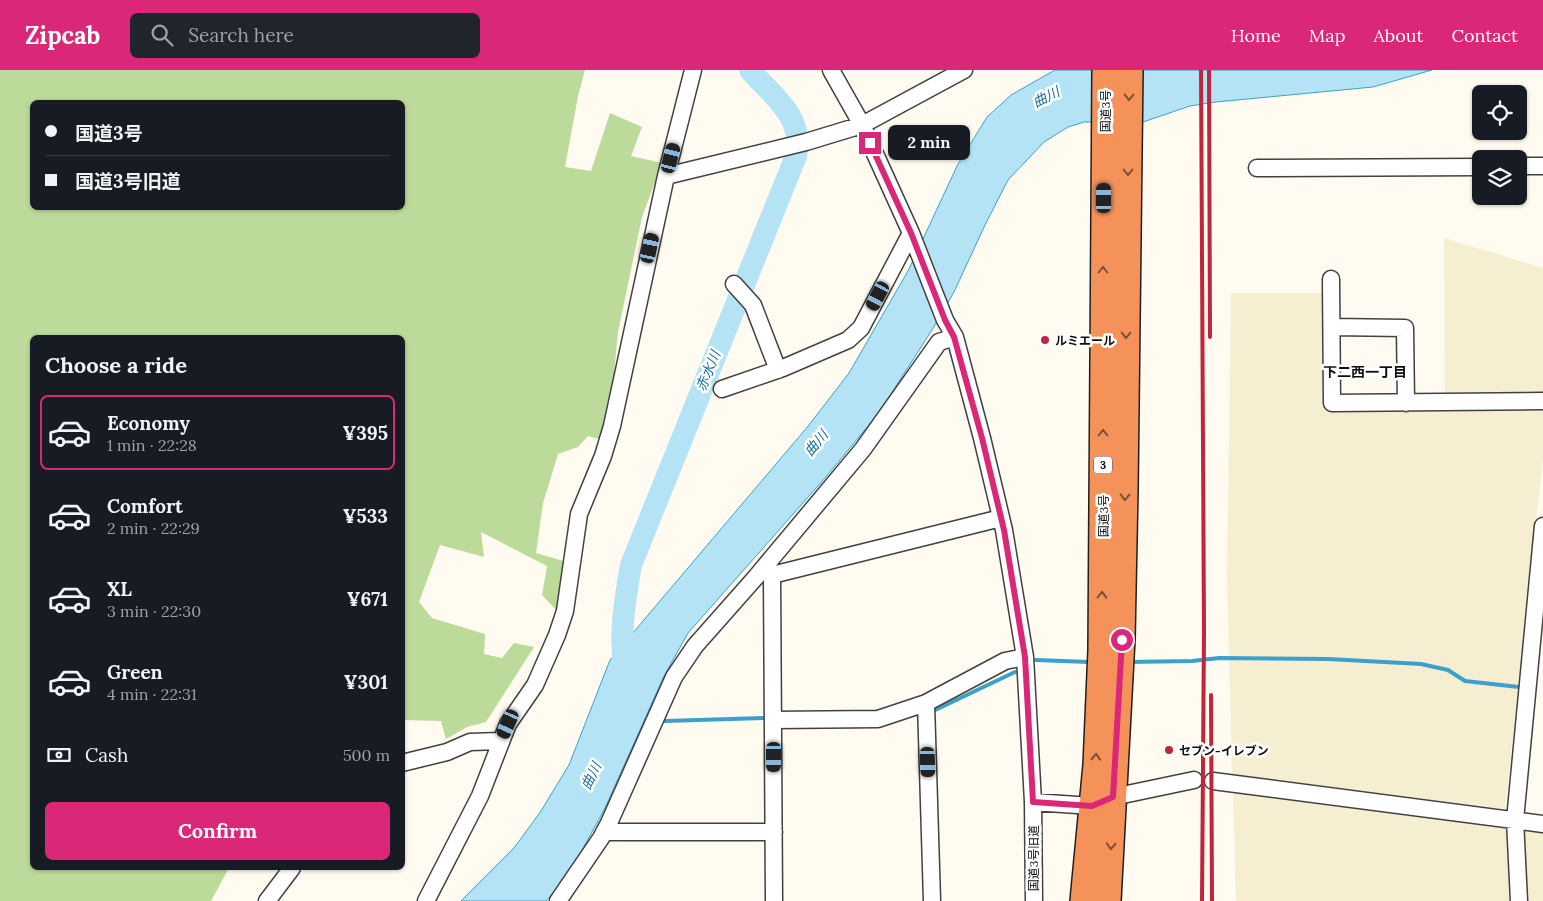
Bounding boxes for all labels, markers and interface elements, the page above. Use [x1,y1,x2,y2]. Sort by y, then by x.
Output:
search box [130,13,480,58]
text: Zipcab [25,20,100,51]
icon: search [148,21,176,49]
text: Search here [188,23,294,47]
text: Home [1231,24,1281,47]
text: Map [1309,24,1345,47]
text: About [1373,24,1423,47]
text: Contact [1451,24,1518,47]
water label: 曲川 [1029,82,1064,111]
map controls [1472,85,1527,205]
button: locate [1472,85,1527,140]
street label: 国道3号 [1098,90,1113,132]
one-way arrow [1123,93,1134,101]
text: 国道3号 [75,121,143,145]
callout: 2 min [888,126,970,160]
route end [859,132,881,154]
text: 2 min [908,132,950,152]
car [660,142,681,174]
button: layers [1472,150,1527,205]
text: 国道3号旧道 [75,169,181,193]
one-way arrow [1122,169,1133,177]
car [1096,183,1111,213]
car [639,232,660,264]
one-way arrow [1098,266,1108,274]
car [864,279,891,313]
one-way arrow [1121,332,1131,339]
place label: ルミエール [1055,333,1115,348]
marker: ルミエール [1039,334,1051,346]
water label: 赤水川 [692,346,725,394]
text: Choose a ride [45,351,187,379]
district label: 下二西一丁目 [1323,363,1407,381]
icon: car [47,410,92,455]
text: Economy [107,411,190,435]
text: ¥395 [342,421,388,445]
water label: 曲川 [800,425,833,460]
one-way arrow [1098,428,1108,436]
text: 1 min · 22:28 [107,435,197,455]
road number: 3 [1094,456,1112,474]
icon: car [47,493,92,538]
text: Comfort [107,494,183,518]
one-way arrow [1120,494,1130,502]
street label: 国道3号 [1096,495,1111,537]
text: ¥533 [343,504,388,528]
text: 2 min · 22:29 [107,518,200,538]
icon: car [47,576,92,621]
text: XL [107,577,132,601]
text: ¥671 [347,587,388,611]
one-way arrow [1097,591,1107,598]
text: 3 min · 22:30 [107,601,201,621]
route start [1111,629,1133,651]
icon: car [47,659,92,704]
text: Green [107,660,163,684]
text: ¥301 [344,670,388,694]
text: 4 min · 22:31 [107,684,197,704]
car [495,707,520,741]
icon: cash [45,741,73,769]
car [766,742,781,772]
text: Cash [85,743,128,767]
place label: セブン-イレブン [1179,743,1269,758]
marker: セブン-イレブン [1163,744,1175,756]
text: 500 m [343,745,390,765]
car [919,747,936,777]
one-way arrow [1091,753,1102,761]
water label: 曲川 [577,758,606,793]
button: Confirm [45,802,390,860]
street label: 国道3号旧道 [1026,825,1041,891]
one-way arrow [1106,842,1116,850]

